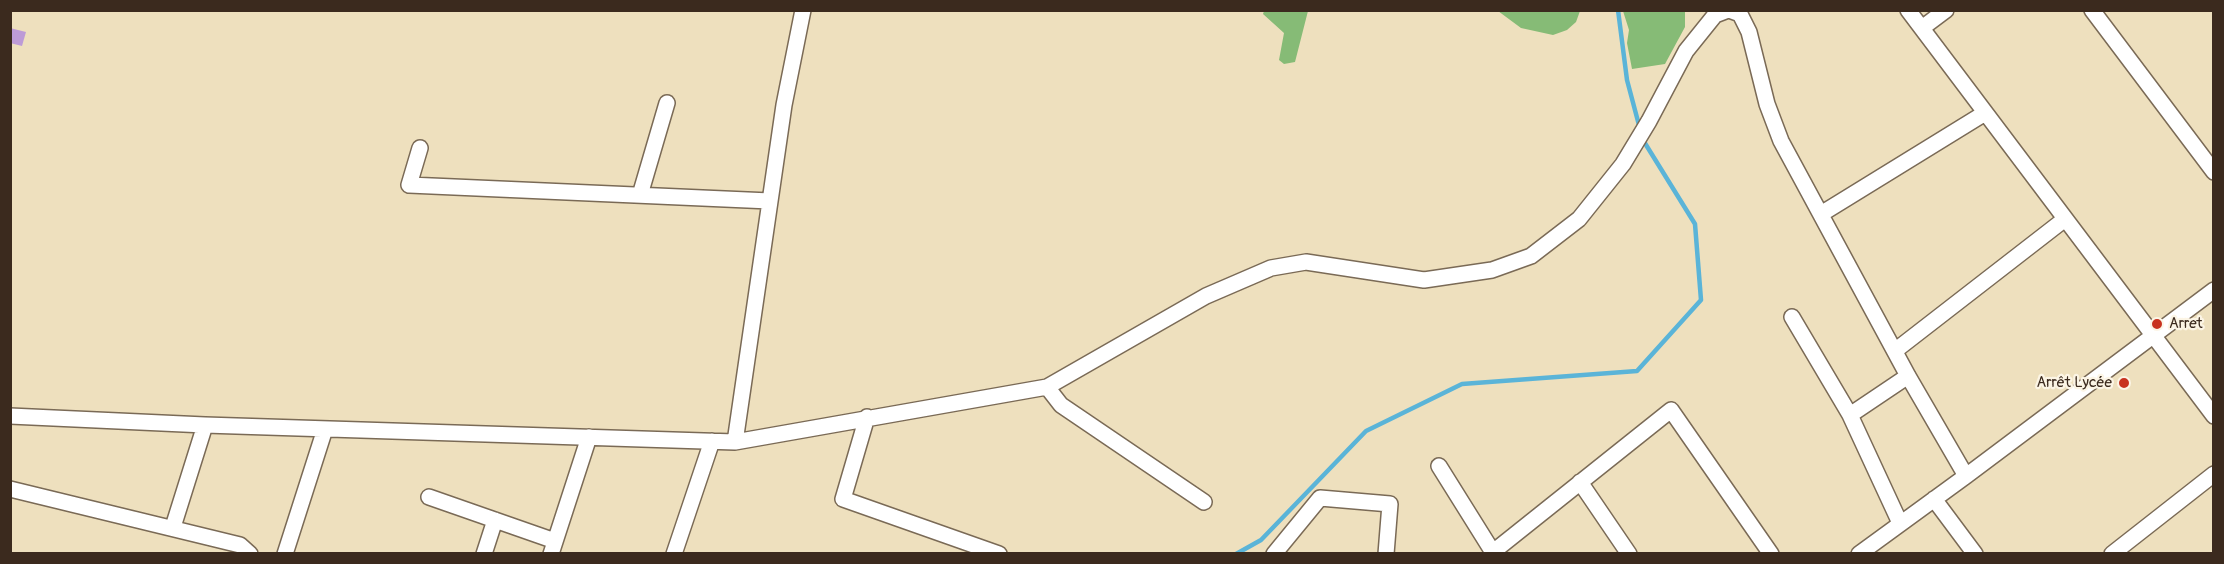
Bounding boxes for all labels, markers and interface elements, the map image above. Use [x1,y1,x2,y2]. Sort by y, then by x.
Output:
place label: Arret [2169,315,2203,333]
marker: Arret [2150,317,2164,331]
place label: Arrêt Lycée [2036,374,2112,392]
marker: Arrêt Lycée [2117,376,2131,390]

